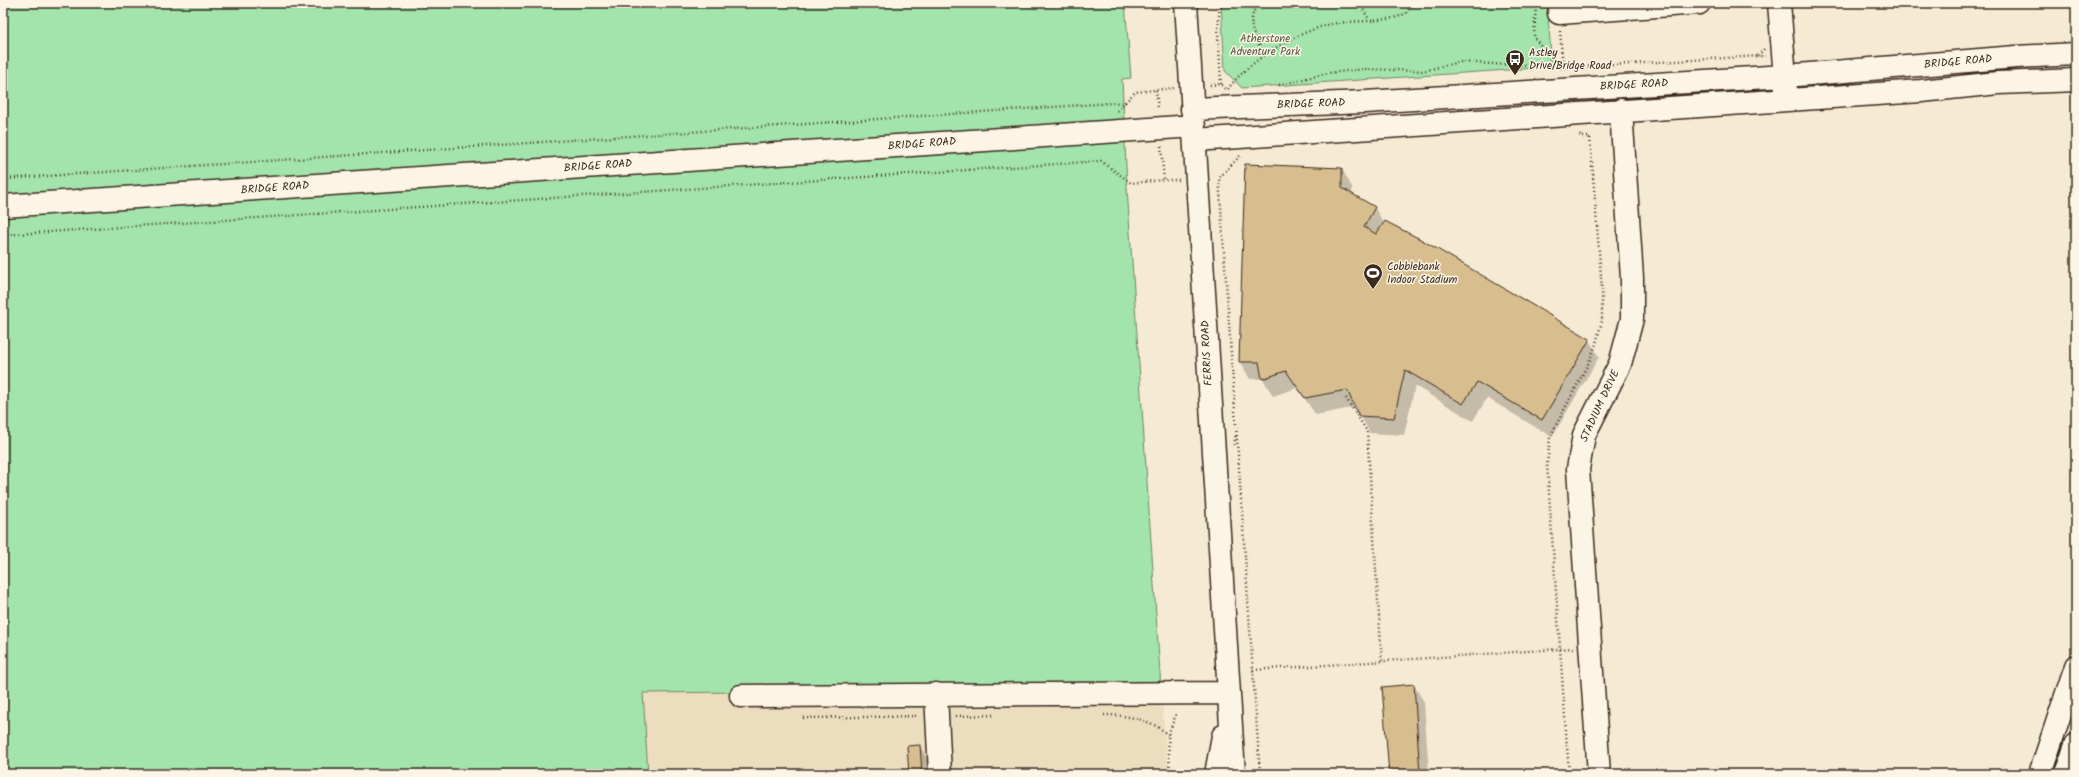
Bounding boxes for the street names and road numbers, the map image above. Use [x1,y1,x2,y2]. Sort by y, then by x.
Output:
street label: BRIDGE ROAD [1923,50,1993,74]
street label: BRIDGE ROAD [1599,74,1669,96]
street label: BRIDGE ROAD [1276,94,1346,114]
street label: BRIDGE ROAD [887,133,957,155]
street label: BRIDGE ROAD [563,155,633,177]
street label: BRIDGE ROAD [240,177,310,199]
street label: FERRIS ROAD [1196,320,1218,386]
street label: STADIUM DRIVE [1575,366,1625,445]

